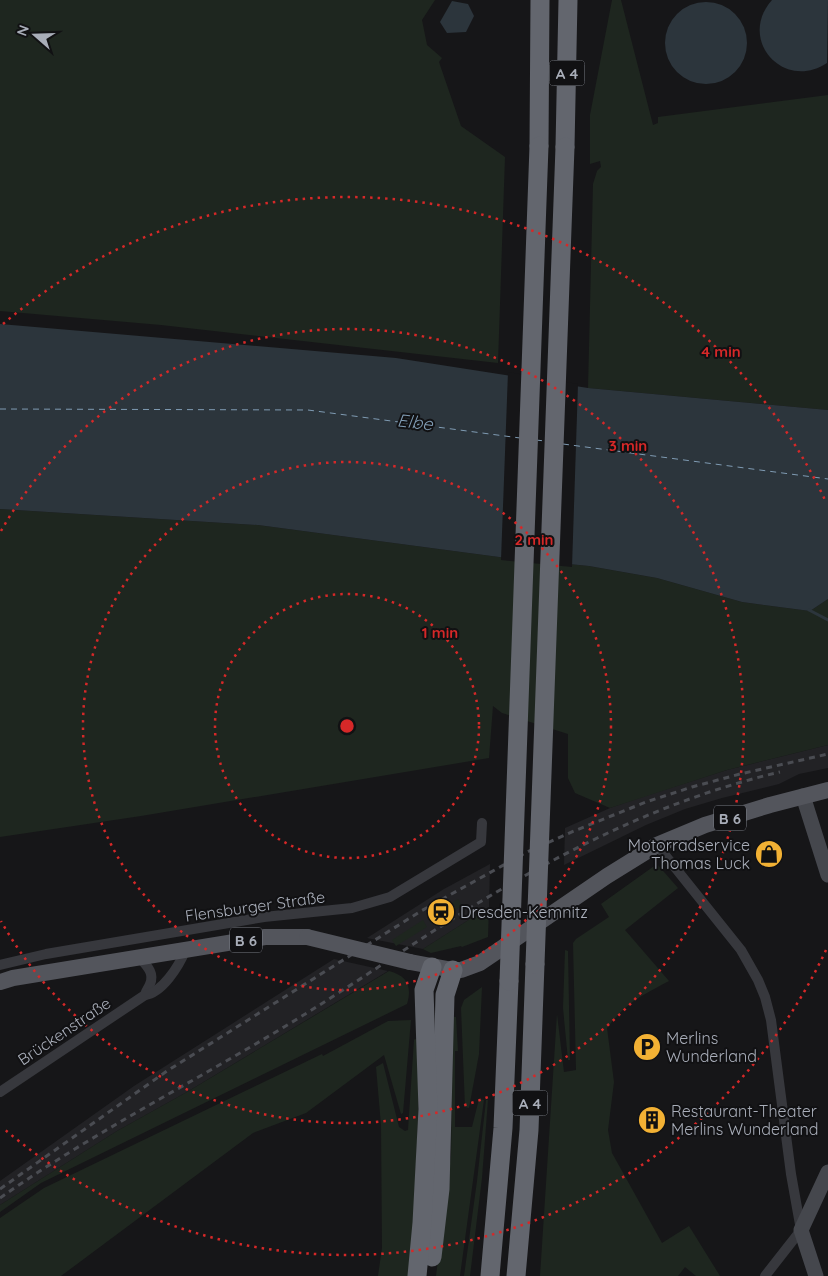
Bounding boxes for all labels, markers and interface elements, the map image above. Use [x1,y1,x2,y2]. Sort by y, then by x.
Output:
north arrow [10,10,60,60]
text: N [13,23,33,38]
road number: A 4 [550,60,584,86]
text: 4 min [701,342,741,361]
water label: Elbe [396,408,435,436]
text: 3 min [609,436,647,455]
text: 2 min [514,530,554,549]
text: 1 min [422,623,458,642]
centre of rings [338,717,356,735]
road number: B 6 [714,806,746,830]
place label: Motorradservice Thomas Luck [628,835,750,873]
shop icon: Motorradservice Thomas Luck [754,839,784,869]
street label: Flensburger Straße [184,886,326,926]
station icon: Dresden-Kemnitz [426,897,456,927]
place label: Dresden-Kemnitz [460,902,588,922]
road number: B 6 [230,928,262,952]
street label: Brückenstraße [14,993,114,1069]
place label: Merlins Wunderland [666,1028,757,1066]
parking icon: Merlins Wunderland [632,1032,662,1062]
road number: A 4 [512,1090,548,1116]
place label: Restaurant-Theater Merlins Wunderland [671,1101,819,1139]
building icon: Restaurant-Theater Merlins Wunderland [637,1105,667,1135]

